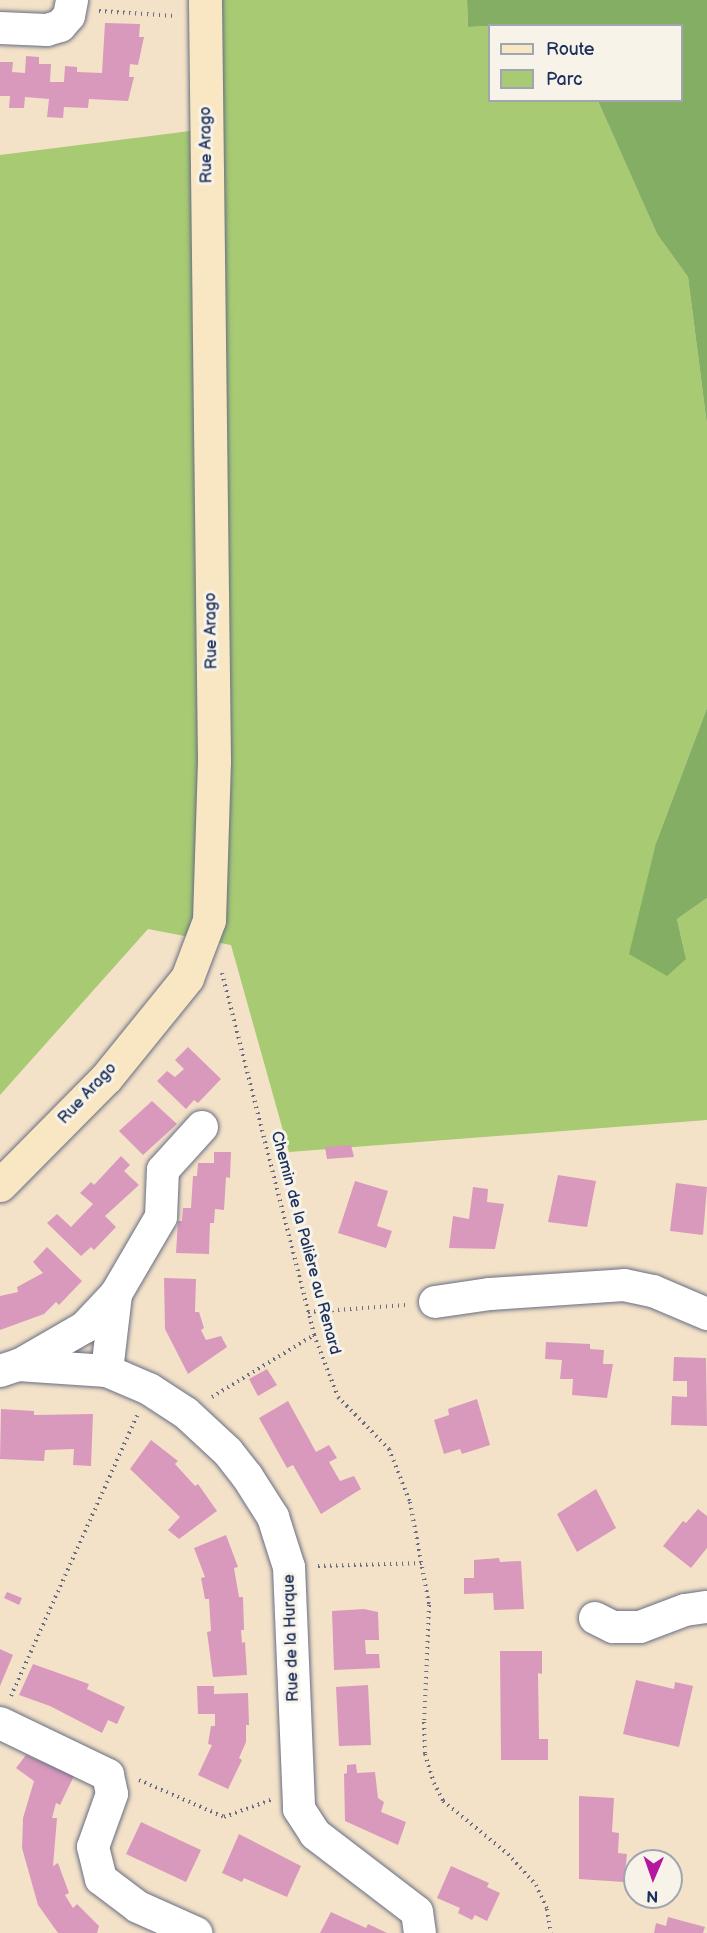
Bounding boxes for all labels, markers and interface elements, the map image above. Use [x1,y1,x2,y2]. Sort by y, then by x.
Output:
legend [488,24,683,102]
text: Route [546,39,595,60]
text: Parc [546,69,583,90]
street label: Rue Arago [197,106,217,184]
street label: Rue Arago [202,592,222,670]
street label: Rue Arago [55,1059,121,1129]
street label: Chemin de la Palière au Renard [266,1129,344,1357]
street label: Rue de la Hurque [280,1574,304,1702]
north arrow [623,1849,683,1909]
text: N [646,1886,659,1905]

